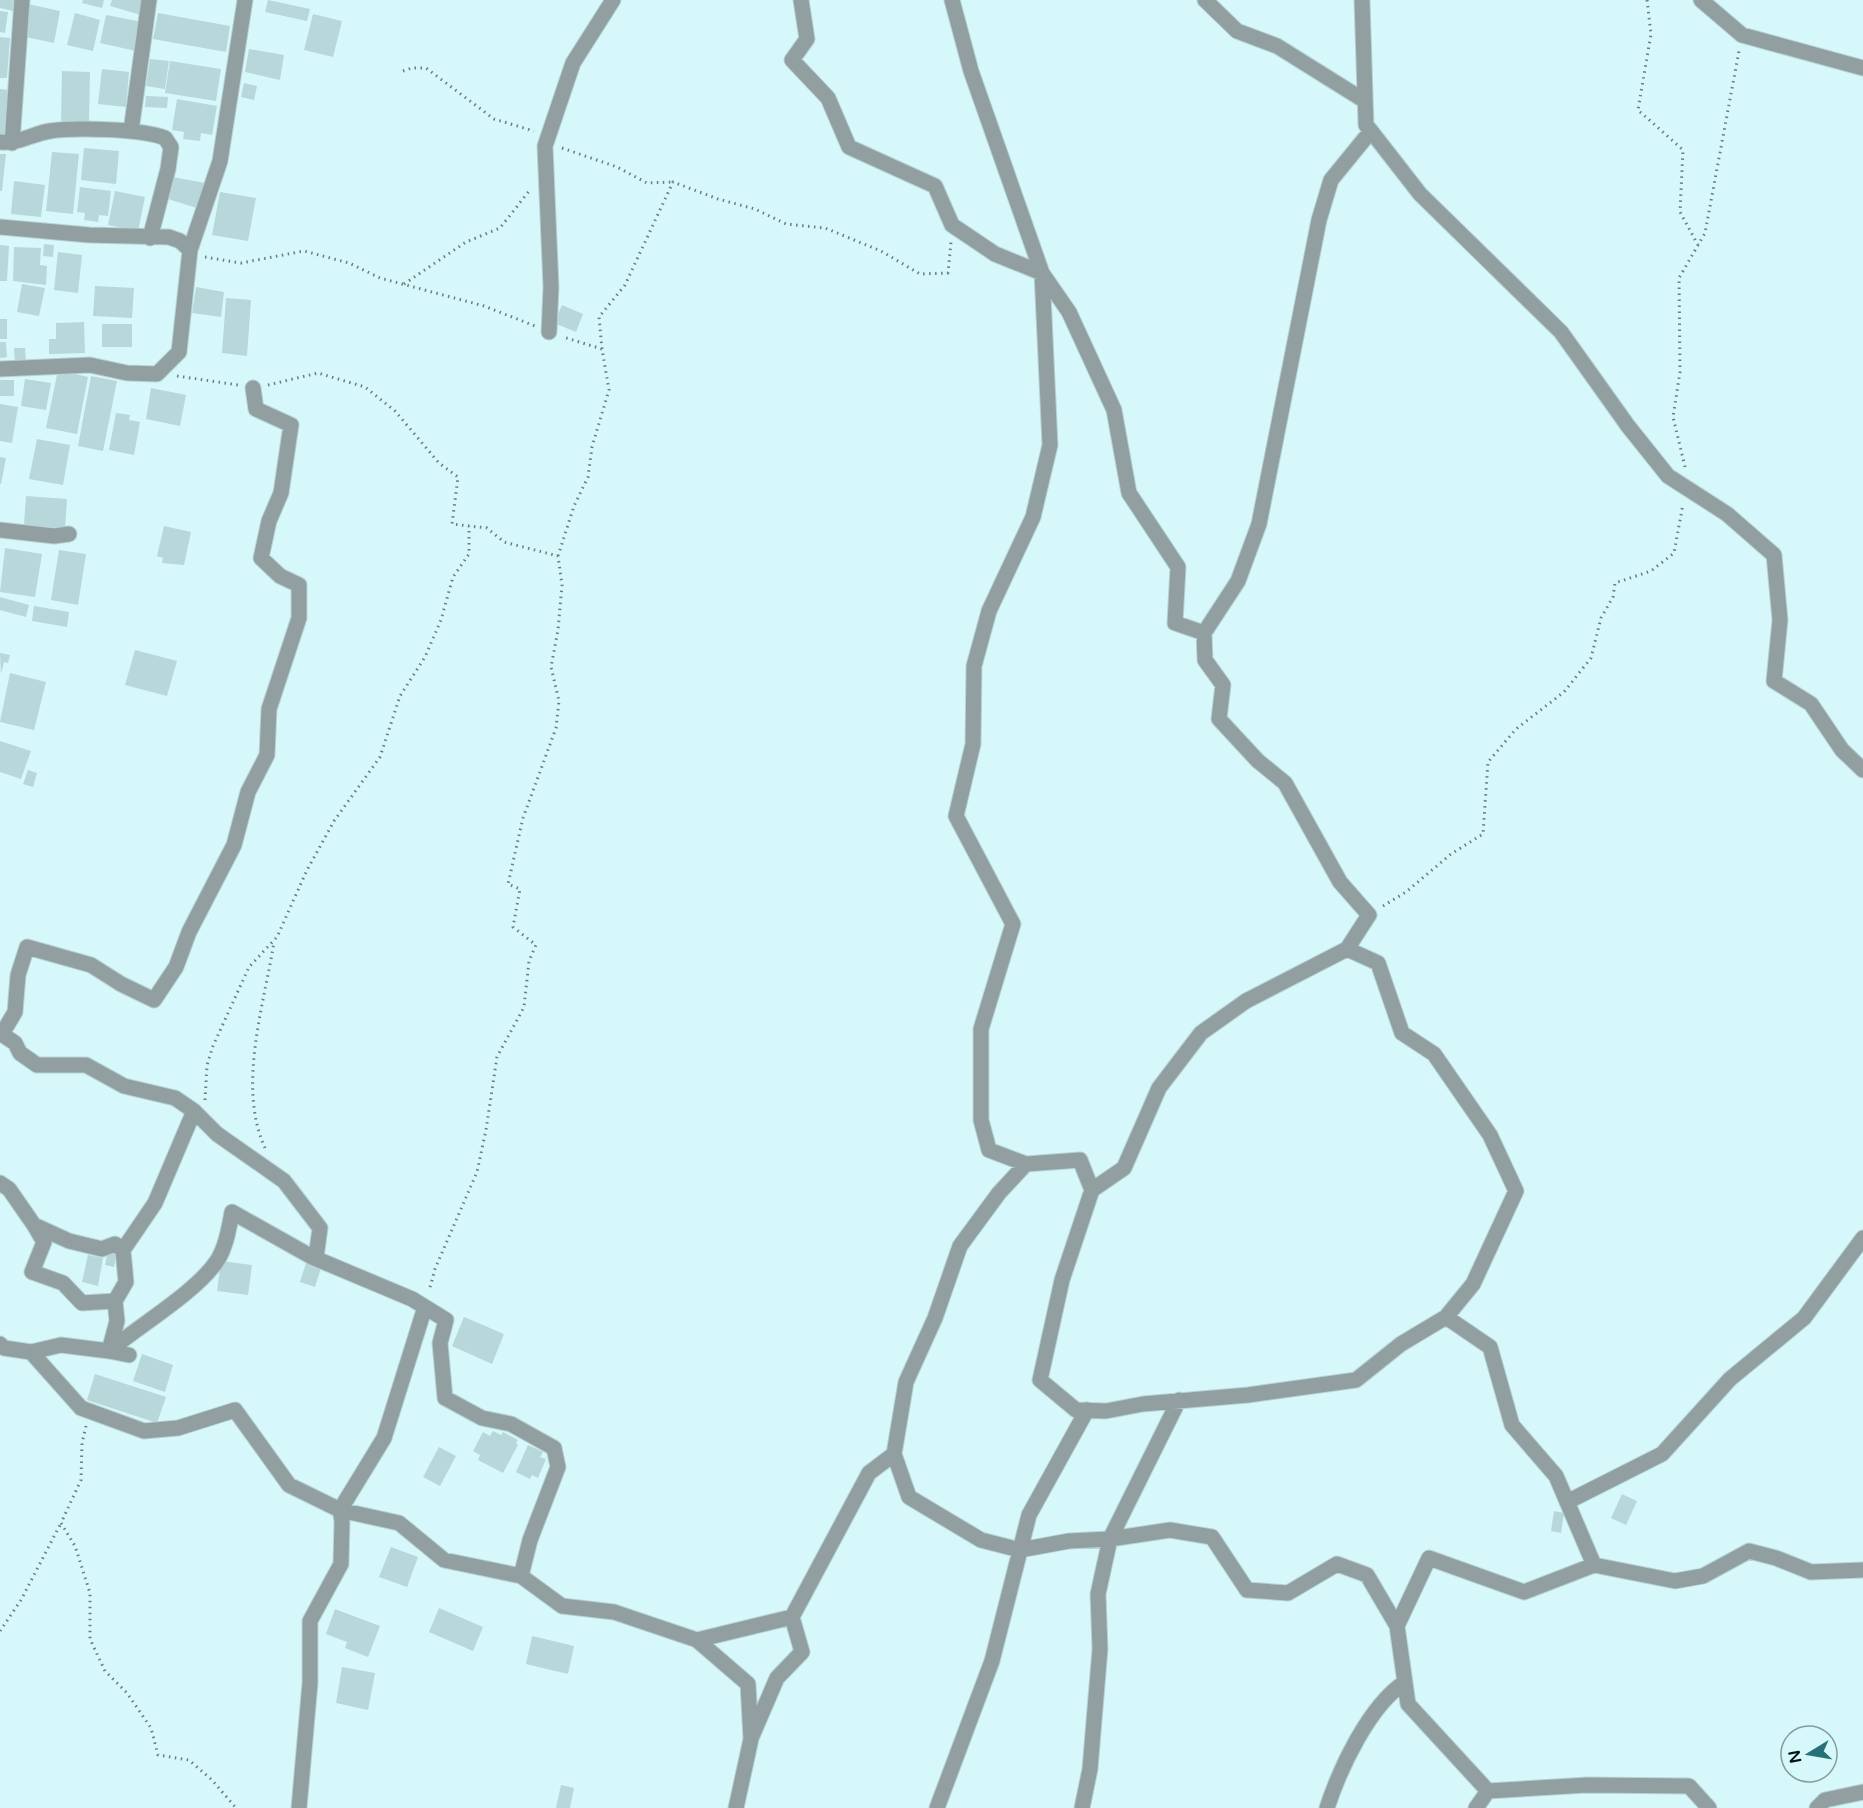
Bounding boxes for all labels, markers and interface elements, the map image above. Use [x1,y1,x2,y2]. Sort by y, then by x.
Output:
north arrow [1779,1724,1839,1784]
text: N [1784,1748,1806,1765]

